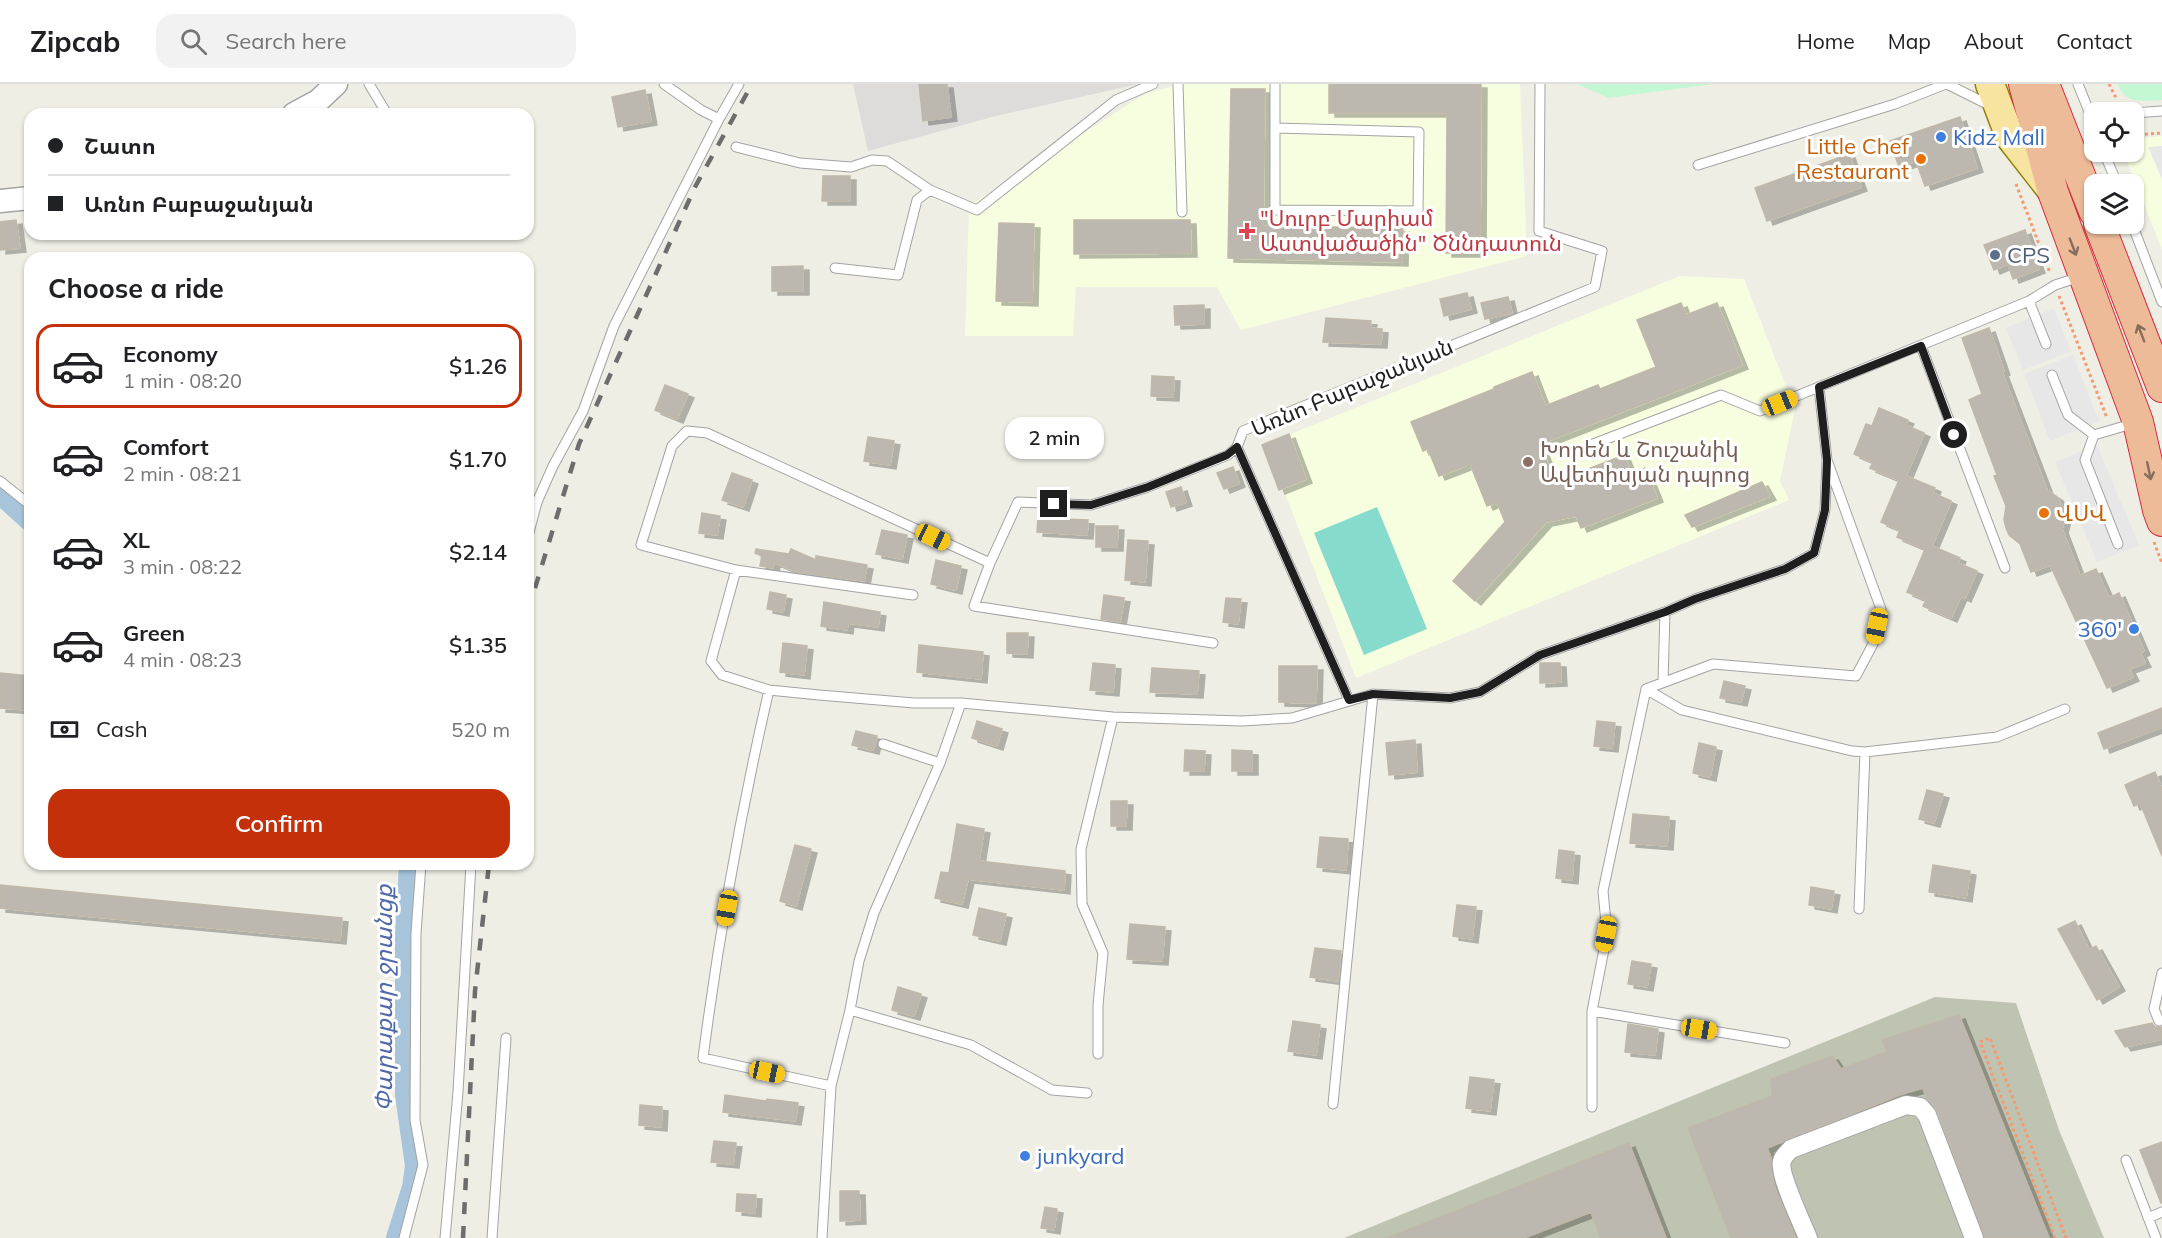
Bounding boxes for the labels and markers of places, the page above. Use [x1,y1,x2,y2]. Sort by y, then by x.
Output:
place label: Kidz Mall [1953,123,2045,151]
marker: Kidz Mall [1934,130,1948,144]
place label: Little Chef Restaurant [1796,132,1910,185]
marker: Little Chef Restaurant [1914,152,1928,166]
place label: "Սուրբ Մարիամ Աստվածածին" Ծննդատուն [1260,204,1562,257]
marker: "Սուրբ Մարիամ Աստվածածին" Ծննդատուն [1238,222,1256,240]
place label: CPS [2007,241,2050,269]
marker: CPS [1988,248,2002,262]
place label: Խորեն և Շուշանիկ Ավետիսյան դպրոց [1540,435,1750,488]
marker: Խորեն և Շուշանիկ Ավետիսյան դպրոց [1521,455,1535,469]
place label: ՎՍՎ [2056,499,2107,527]
marker: ՎՍՎ [2037,506,2051,520]
place label: 360' [2078,615,2122,643]
marker: 360' [2127,622,2141,636]
place label: junkyard [1035,1142,1125,1170]
marker: junkyard [1018,1149,1032,1163]

